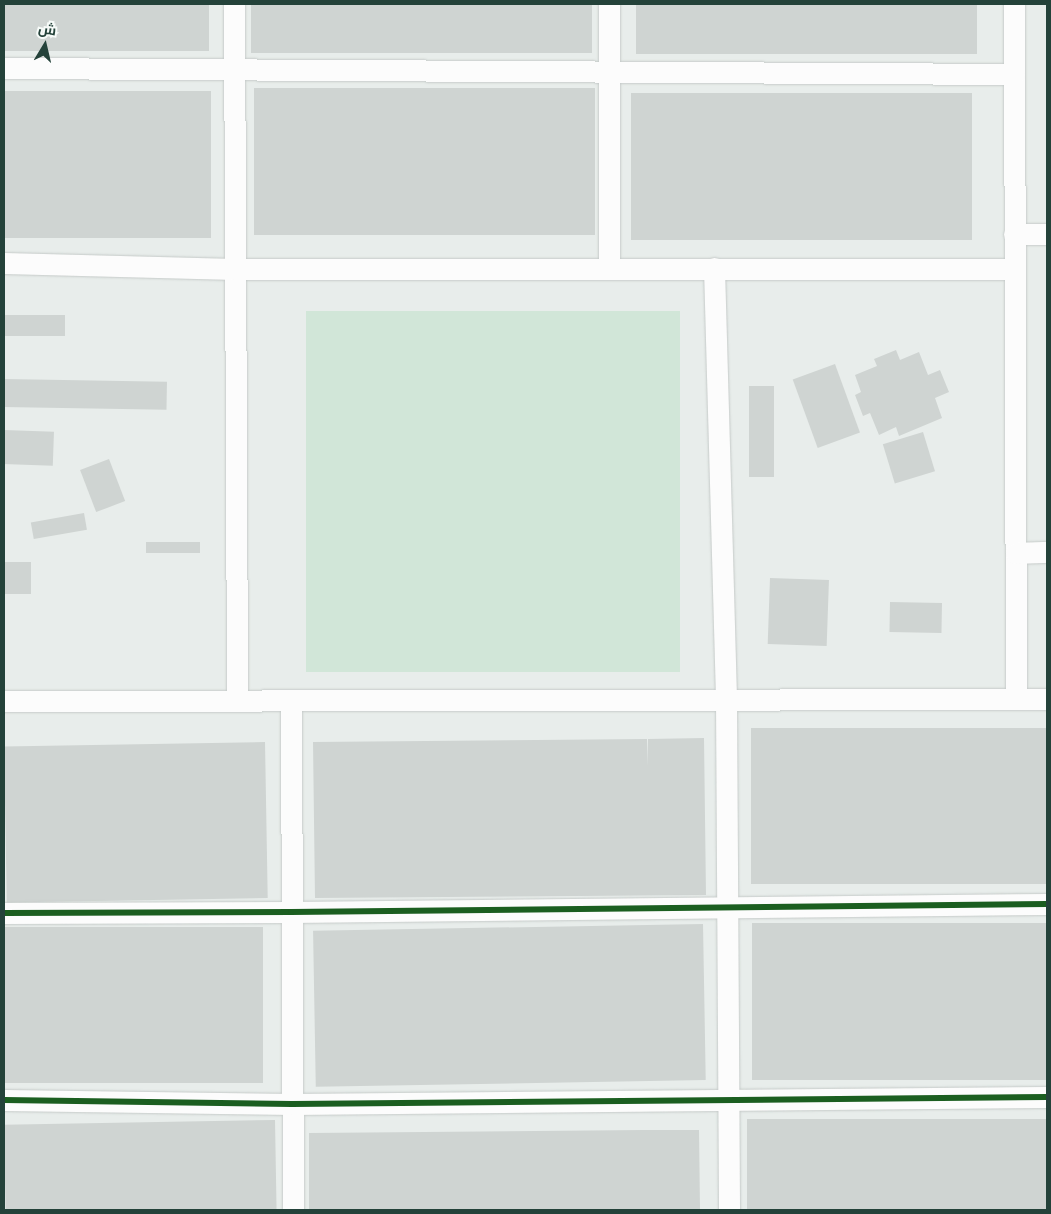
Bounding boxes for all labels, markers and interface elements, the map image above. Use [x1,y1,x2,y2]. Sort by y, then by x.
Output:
north arrow [20,20,70,70]
text: ش [37,20,58,39]

